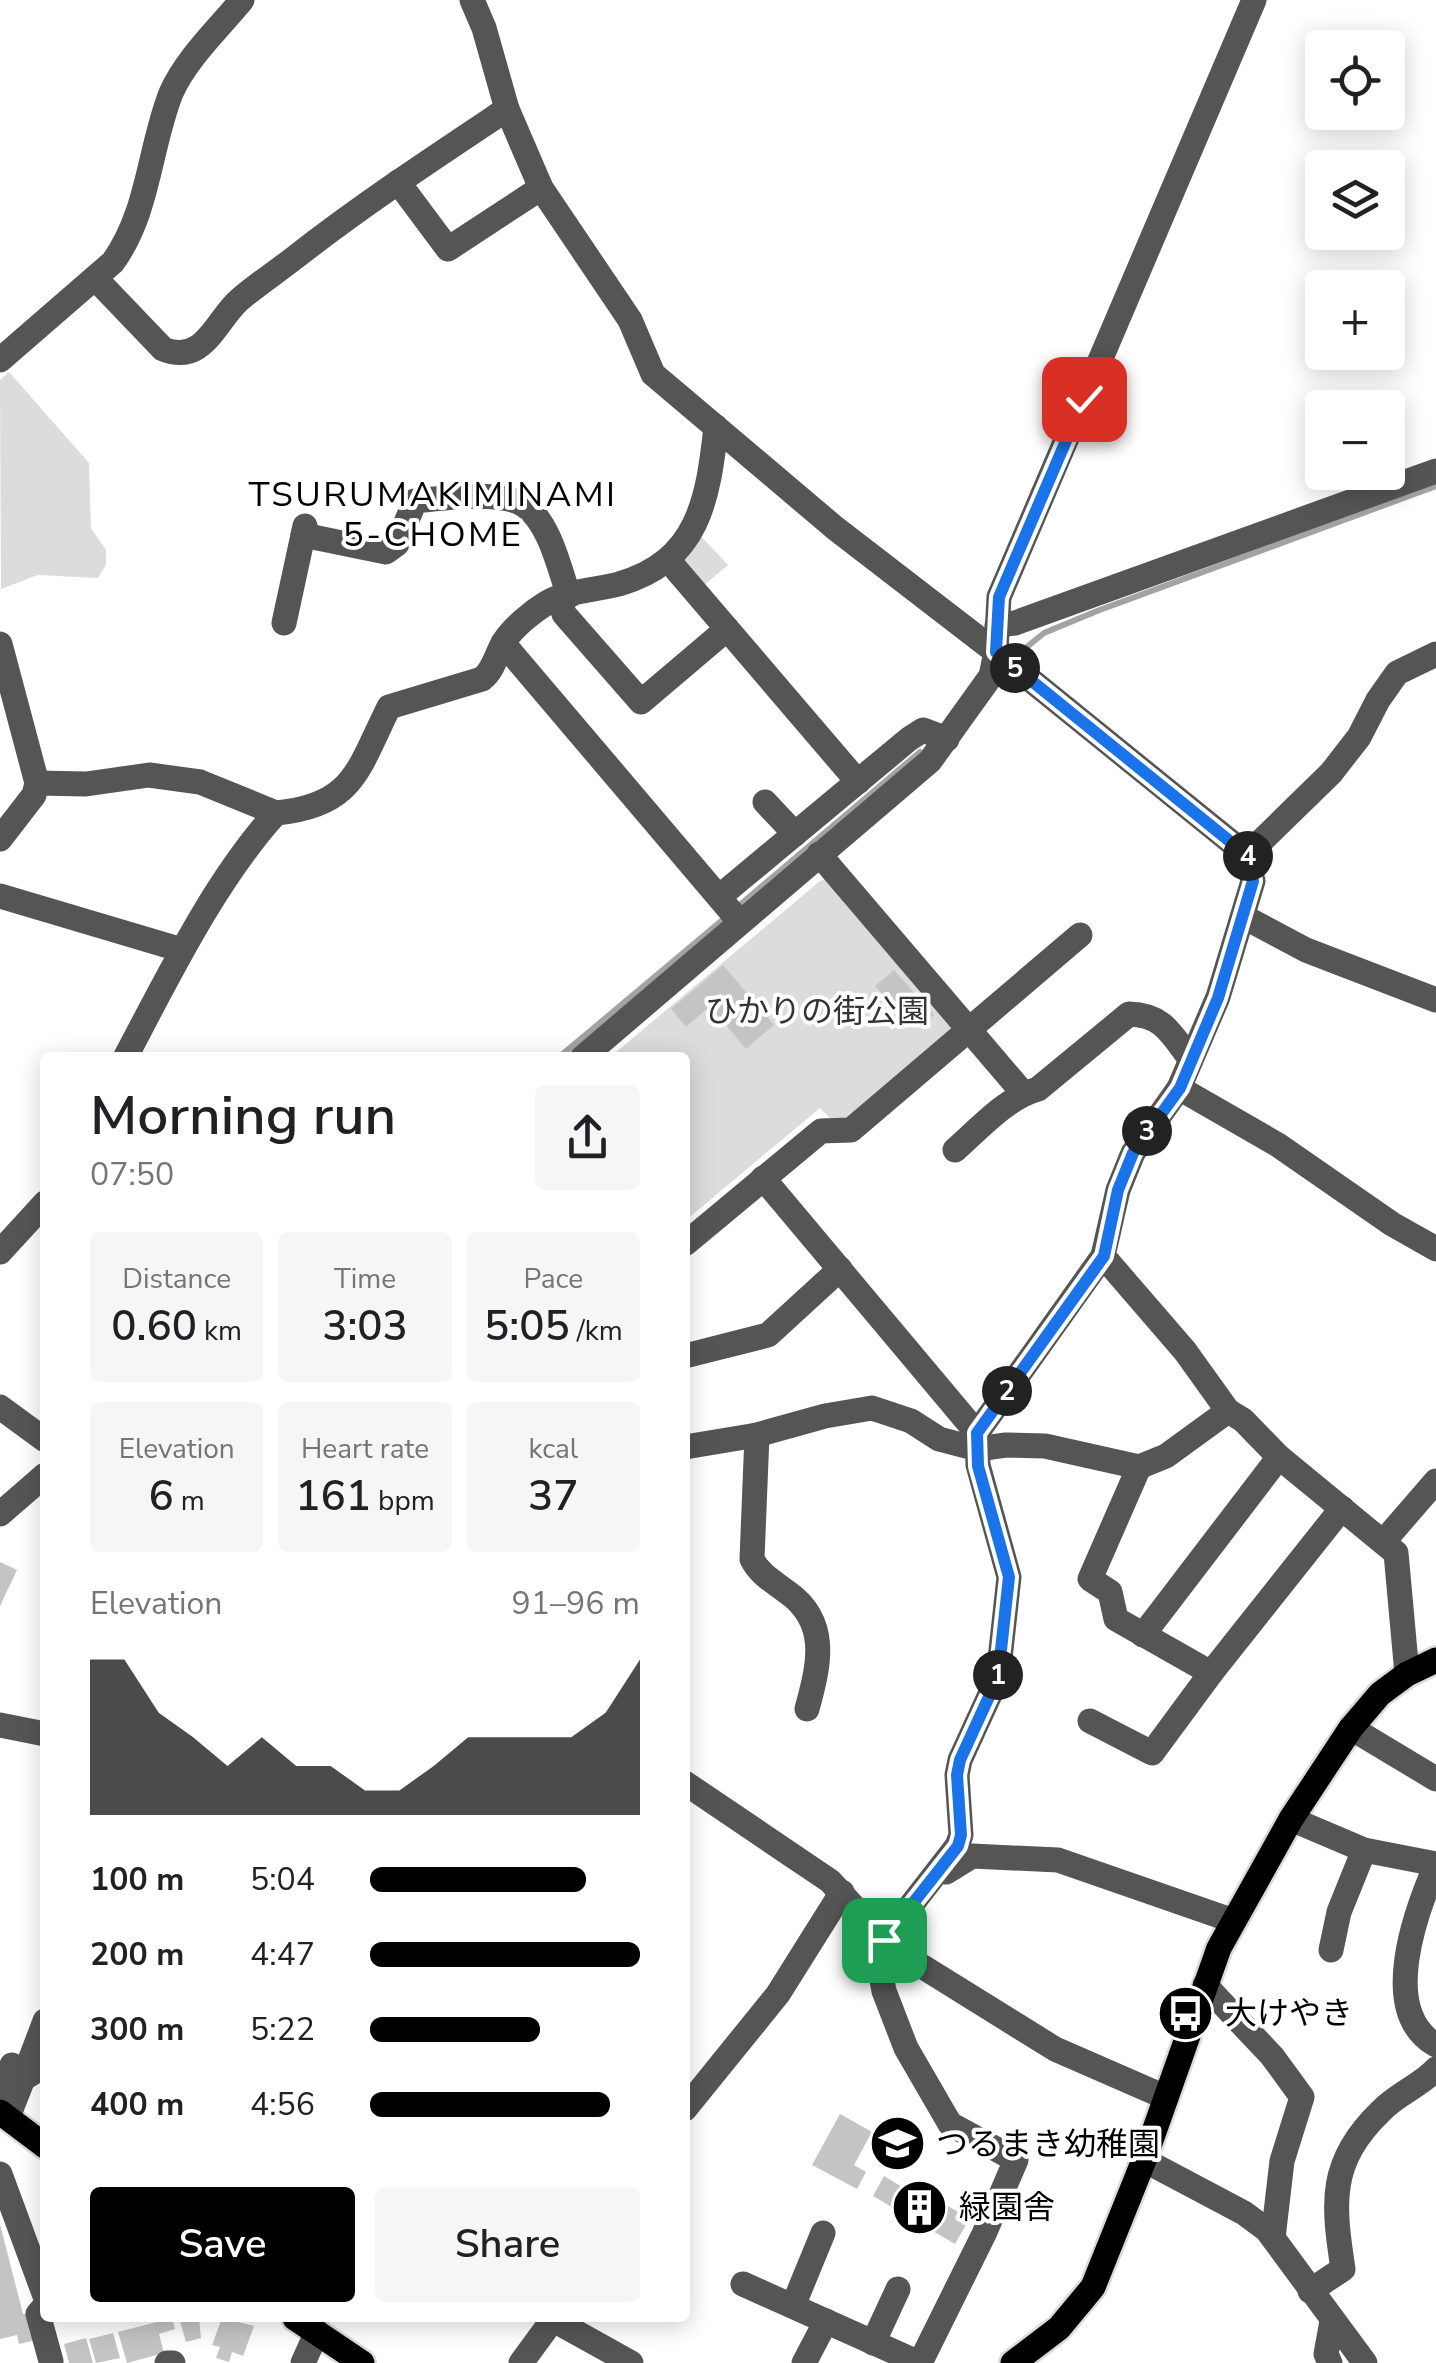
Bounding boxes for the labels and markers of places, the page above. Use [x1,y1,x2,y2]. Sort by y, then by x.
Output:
pin [1042,357,1127,442]
pin: 5 [990,643,1040,693]
pin: 4 [1223,831,1273,881]
pin: 3 [1122,1106,1172,1156]
pin: 2 [982,1366,1032,1416]
pin: 1 [973,1650,1023,1700]
pin [842,1898,927,1983]
bus stop icon: 大けやき [1156,1983,1216,2043]
place label: 大けやき [1225,1992,1353,2035]
school or university icon: つるまき幼稚園 [867,2114,927,2174]
place label: つるまき幼稚園 [936,2123,1160,2166]
building icon: 緑園舎 [890,2177,950,2237]
place label: 緑園舎 [959,2186,1055,2229]

